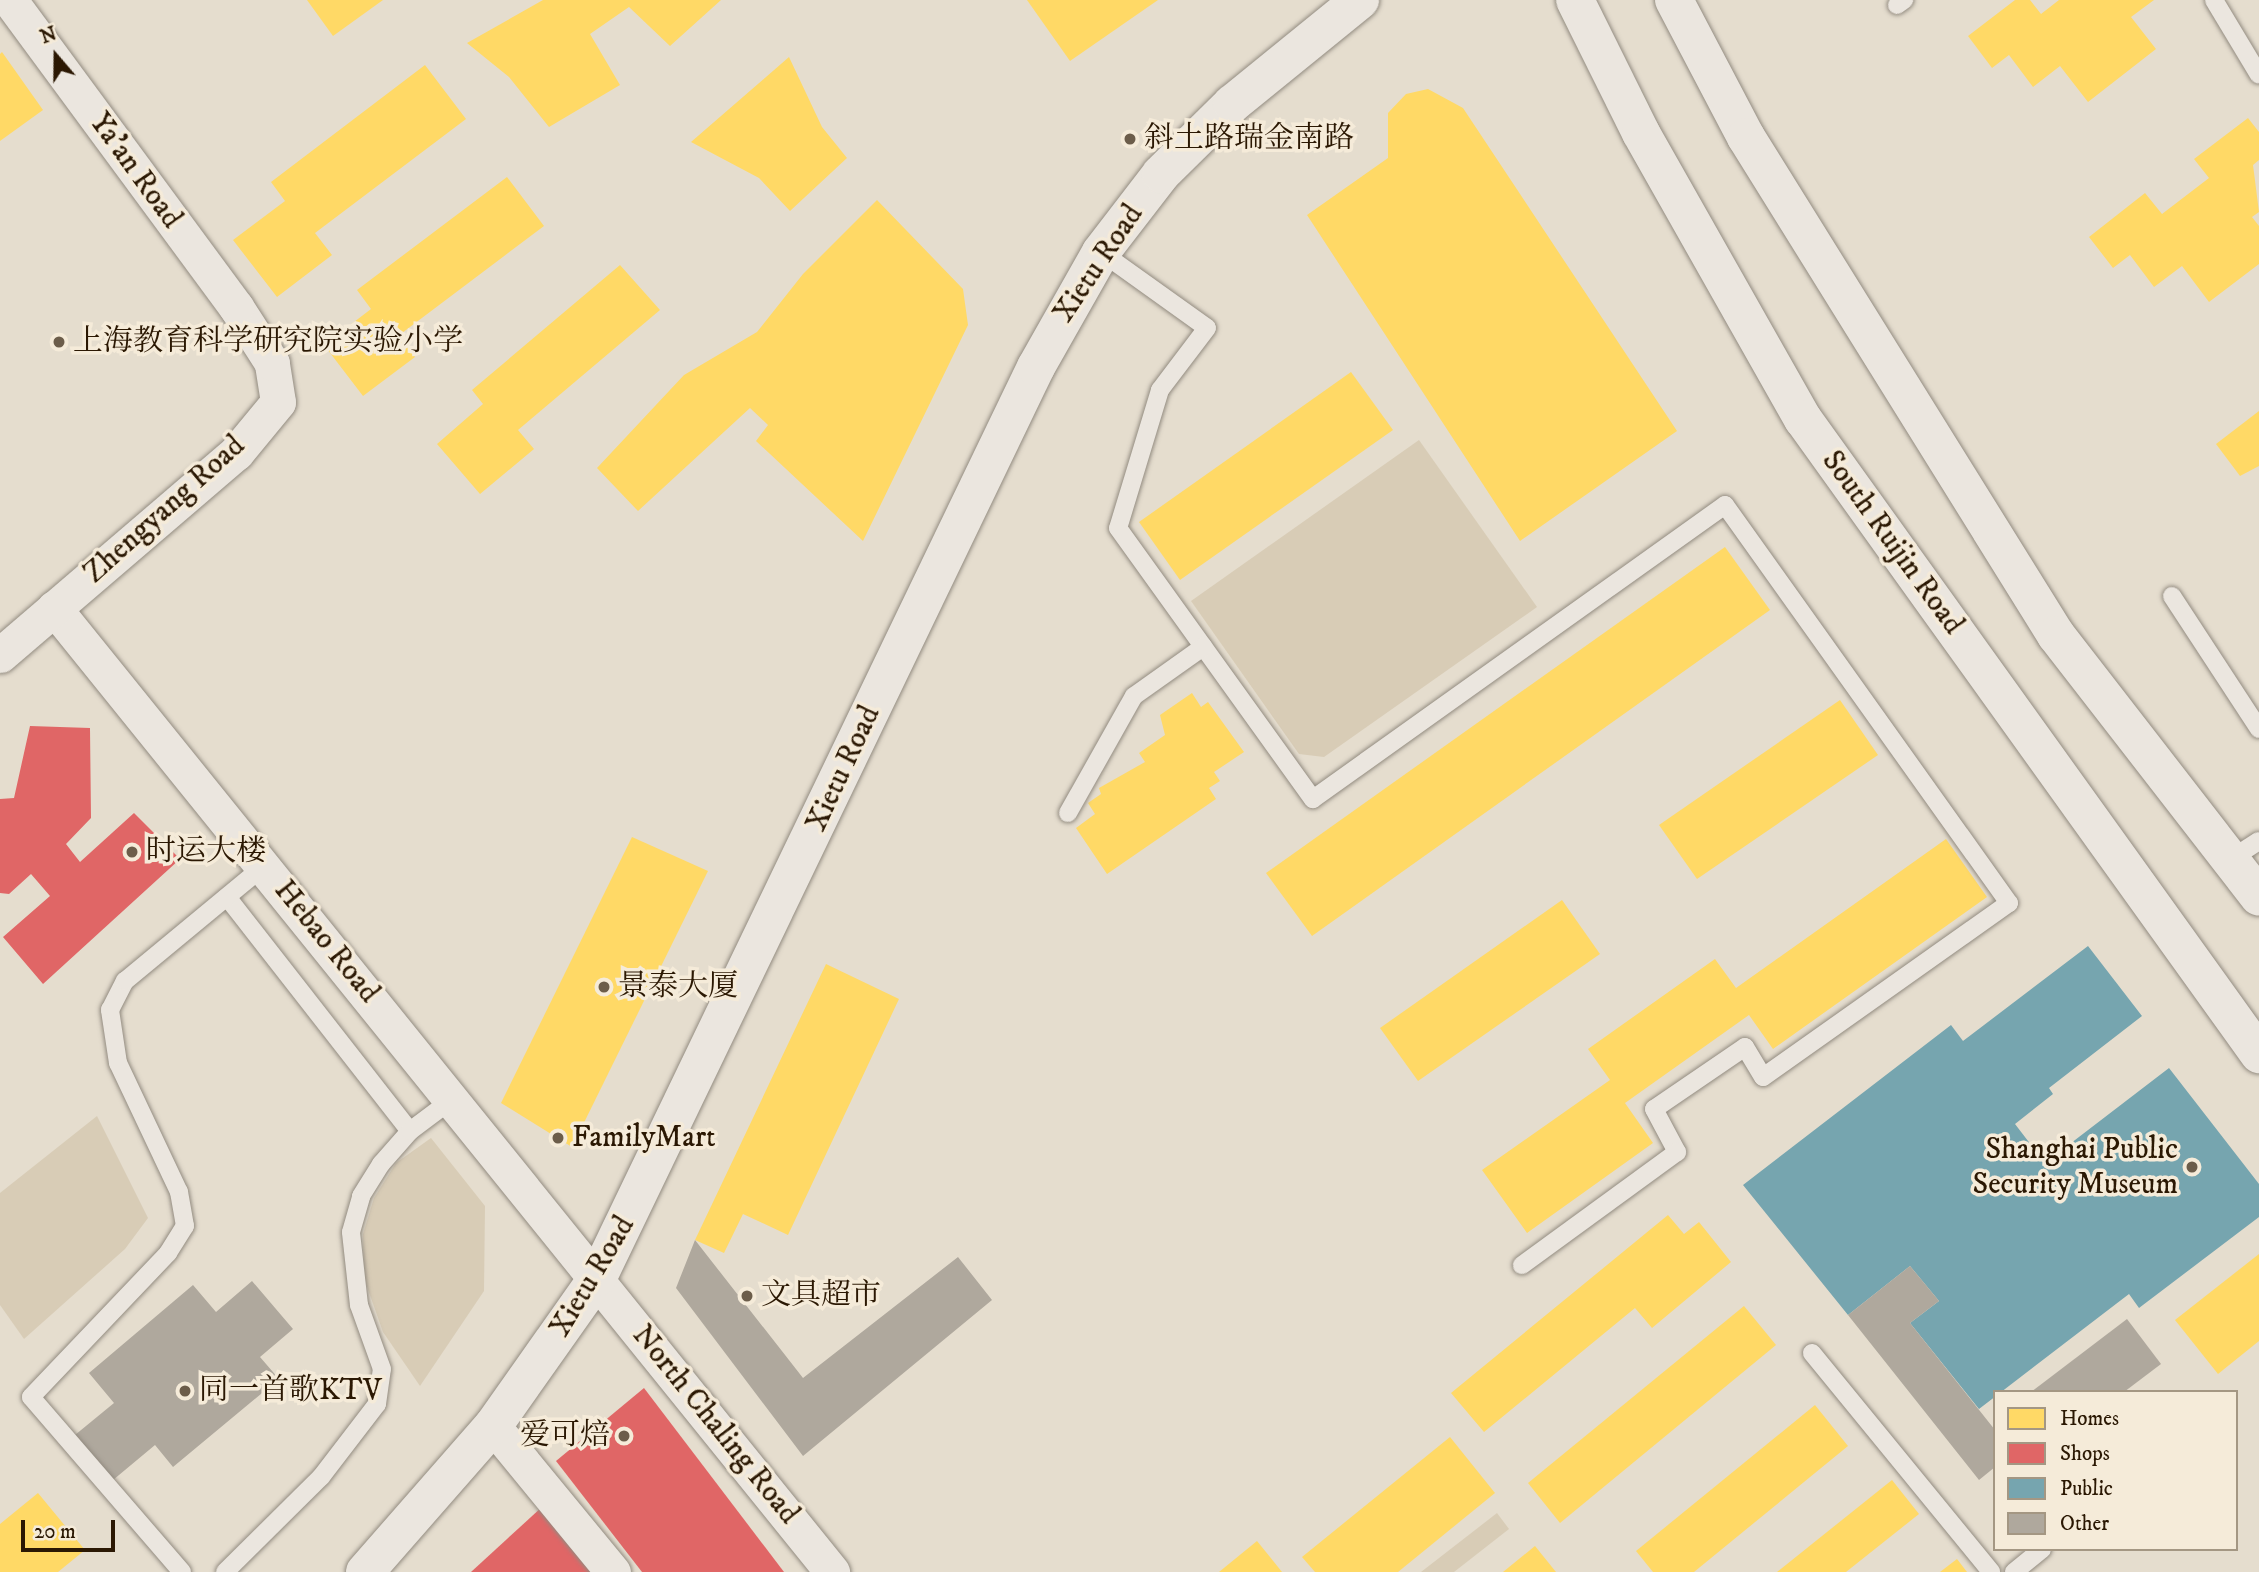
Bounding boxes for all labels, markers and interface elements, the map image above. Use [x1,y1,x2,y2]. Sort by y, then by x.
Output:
north arrow [21,21,91,91]
text: N [37,22,60,49]
street label: Ya'an Road [81,106,189,236]
place label: 斜土路瑞金南路 [1144,121,1354,157]
marker: 斜土路瑞金南路 [1122,131,1138,147]
street label: Xietu Road [1046,198,1152,330]
place label: 上海教育科学研究院实验小学 [73,324,463,360]
marker: 上海教育科学研究院实验小学 [51,334,67,350]
street label: Zhengyang Road [77,428,253,592]
street label: South Ruijin Road [1813,444,1971,642]
street label: Xietu Road [799,700,889,838]
place label: 时运大楼 [146,834,266,870]
marker: 时运大楼 [124,844,140,860]
street label: Hebao Road [266,874,386,1010]
place label: 景泰大厦 [618,969,738,1005]
marker: 景泰大厦 [596,979,612,995]
place label: FamilyMart [572,1120,716,1156]
marker: FamilyMart [550,1130,566,1146]
place label: Shanghai Public Security Museum [1972,1132,2178,1202]
marker: Shanghai Public Security Museum [2184,1159,2200,1175]
street label: Xietu Road [543,1210,643,1344]
place label: 文具超市 [761,1278,881,1314]
marker: 文具超市 [739,1288,755,1304]
street label: North Chaling Road [624,1318,806,1532]
place label: 同一首歌KTV [199,1373,382,1409]
marker: 同一首歌KTV [177,1383,193,1399]
legend [1993,1390,2238,1551]
text: Homes [2060,1406,2119,1432]
place label: 爱可焙 [520,1418,610,1454]
marker: 爱可焙 [616,1428,632,1444]
text: Shops [2060,1441,2110,1467]
text: Public [2060,1476,2113,1502]
scale bar [24,1506,119,1550]
text: Other [2060,1511,2109,1537]
text: 20 m [34,1519,76,1545]

